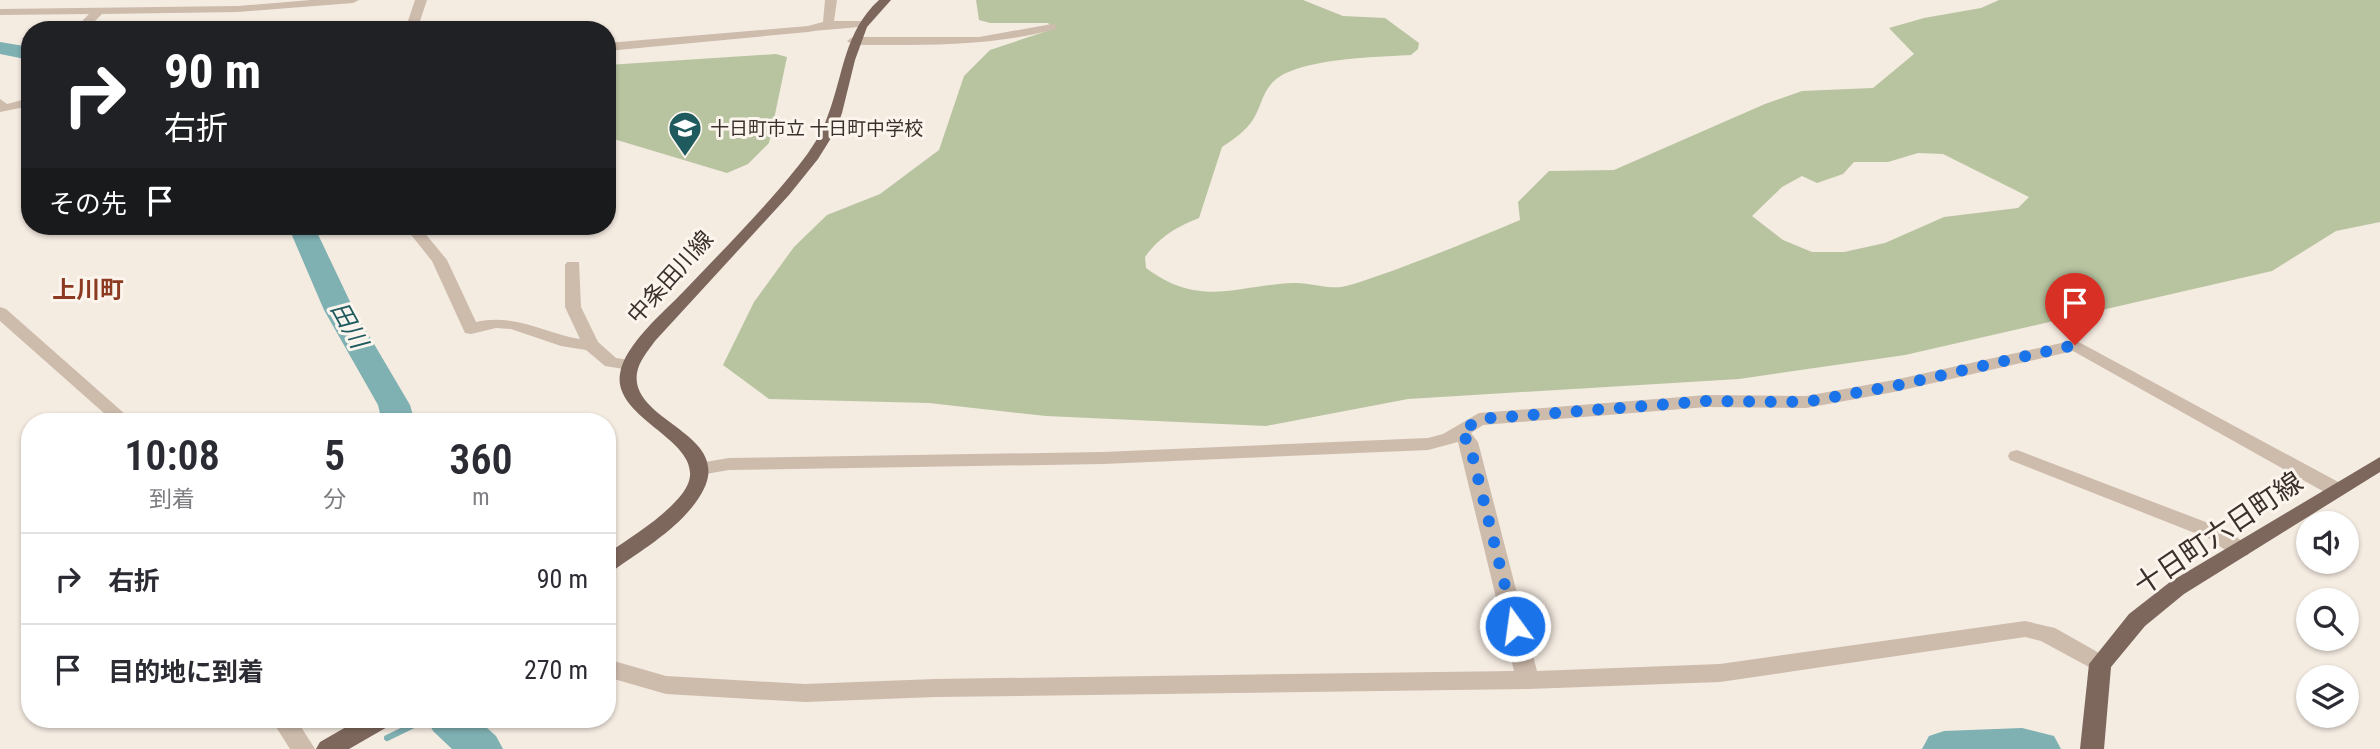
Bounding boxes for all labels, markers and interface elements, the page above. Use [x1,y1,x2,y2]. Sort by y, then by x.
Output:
text: 90 m [164,43,261,100]
icon: right [49,49,140,140]
text: 右折 [164,109,228,147]
school or university icon: 十日町市立 十日町中学校 [666,109,704,158]
place label: 十日町市立 十日町中学校 [710,117,923,140]
icon: arrive [141,182,179,220]
text: その先 [49,189,127,219]
street label: 中条田川線 [622,226,719,329]
pin [2045,273,2105,345]
district label: 上川町 [52,276,124,304]
icon: arrive [2056,284,2094,322]
water label: 田川 [325,297,374,355]
text: 10:08 [124,431,220,480]
text: 5 [324,431,345,480]
text: 360 [449,435,513,484]
street label: 十日町六日町線 [2128,465,2309,602]
text: m [472,484,490,511]
text: 到着 [149,486,195,513]
text: 分 [323,486,346,513]
map controls [2296,511,2359,728]
button: sound [2296,511,2359,574]
icon: right [49,560,87,598]
text: 90 m [537,564,588,594]
text: 右折 [108,566,160,596]
button: search [2296,588,2359,651]
position arrow [1478,589,1552,663]
icon: arrive [49,651,87,689]
text: 270 m [524,655,588,685]
text: 目的地に到着 [108,657,264,687]
button: layers [2296,665,2359,728]

